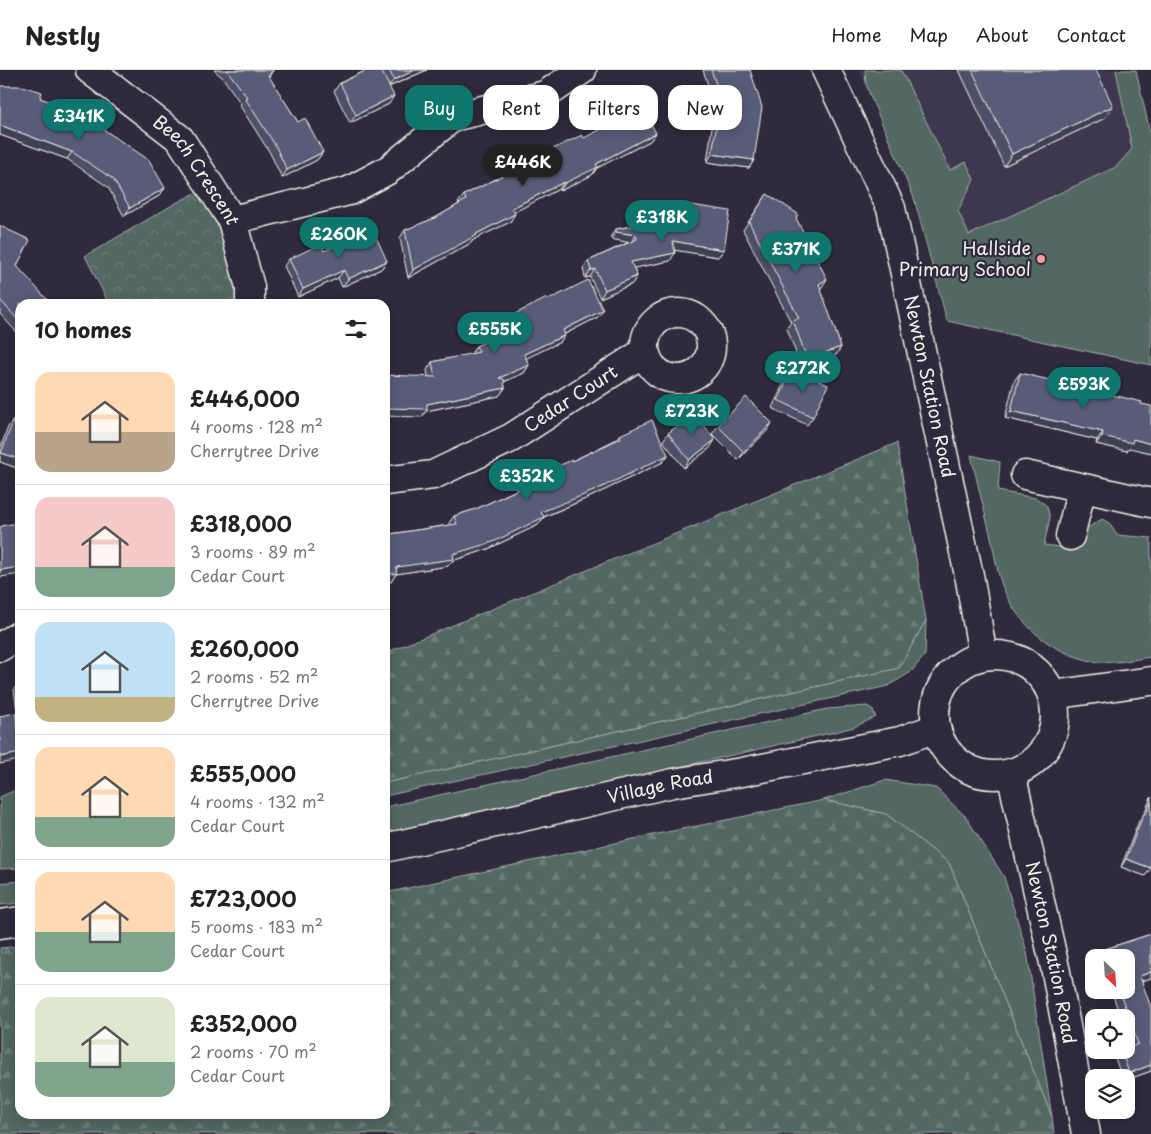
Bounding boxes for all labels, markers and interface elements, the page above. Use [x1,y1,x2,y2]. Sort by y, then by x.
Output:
text: Nestly [25,17,101,53]
text: Home [831,21,881,48]
text: Map [909,21,948,48]
text: About [976,21,1028,48]
text: Contact [1056,21,1126,48]
chip: Buy [405,85,473,130]
chip: Rent [483,85,559,130]
chip: Filters [569,85,658,130]
chip: New [668,85,742,130]
pin: £341K [44,98,114,141]
text: £341K [53,103,105,127]
street label: Beech Crescent [148,108,248,227]
pin: £446K [488,144,558,187]
text: £446K [495,149,551,173]
pin: £318K [627,200,697,242]
text: £318K [636,204,688,228]
pin: £260K [304,216,374,259]
text: £260K [311,221,367,245]
pin: £371K [761,232,831,274]
place label: Hallside Primary School [899,234,1031,282]
text: £371K [772,236,820,260]
marker: Hallside Primary School [1035,253,1047,265]
street label: Newton Station Road [898,292,963,480]
pin: £555K [460,312,530,354]
text: 10 homes [35,313,132,345]
icon: filters [342,315,370,343]
text: £555K [468,316,522,340]
pin: £272K [768,350,838,393]
text: £272K [776,355,830,379]
street label: Cedar Court [518,358,622,438]
pin: £593K [1049,366,1119,409]
text: £593K [1058,371,1110,395]
text: £446,000 [190,382,300,414]
icon: home [75,392,135,452]
pin: £723K [657,394,727,436]
text: £723K [665,398,719,422]
text: 4 rooms · 128 m² [190,414,323,438]
text: Cherrytree Drive [190,438,319,462]
pin: £352K [492,458,562,501]
text: £352K [500,463,554,487]
text: £318,000 [190,507,292,539]
icon: home [75,517,135,577]
text: 3 rooms · 89 m² [190,539,315,563]
text: Cedar Court [190,563,285,587]
text: £260,000 [190,632,299,664]
icon: home [75,642,135,702]
text: 2 rooms · 52 m² [190,664,318,688]
text: Cherrytree Drive [190,688,319,712]
text: £555,000 [190,757,296,789]
street label: Village Road [604,762,715,809]
icon: home [75,767,135,827]
text: 4 rooms · 132 m² [190,789,325,813]
text: Cedar Court [190,813,285,837]
street label: Newton Station Road [1019,858,1084,1046]
text: £723,000 [190,882,297,914]
icon: home [75,892,135,952]
text: 5 rooms · 183 m² [190,914,323,938]
text: Cedar Court [190,938,285,962]
north arrow [1085,949,1135,999]
map controls [1085,949,1135,1119]
text: £352,000 [190,1007,297,1039]
button: locate [1085,1009,1135,1059]
icon: home [75,1017,135,1077]
text: 2 rooms · 70 m² [190,1039,317,1063]
text: Cedar Court [190,1063,285,1087]
button: layers [1085,1069,1135,1119]

